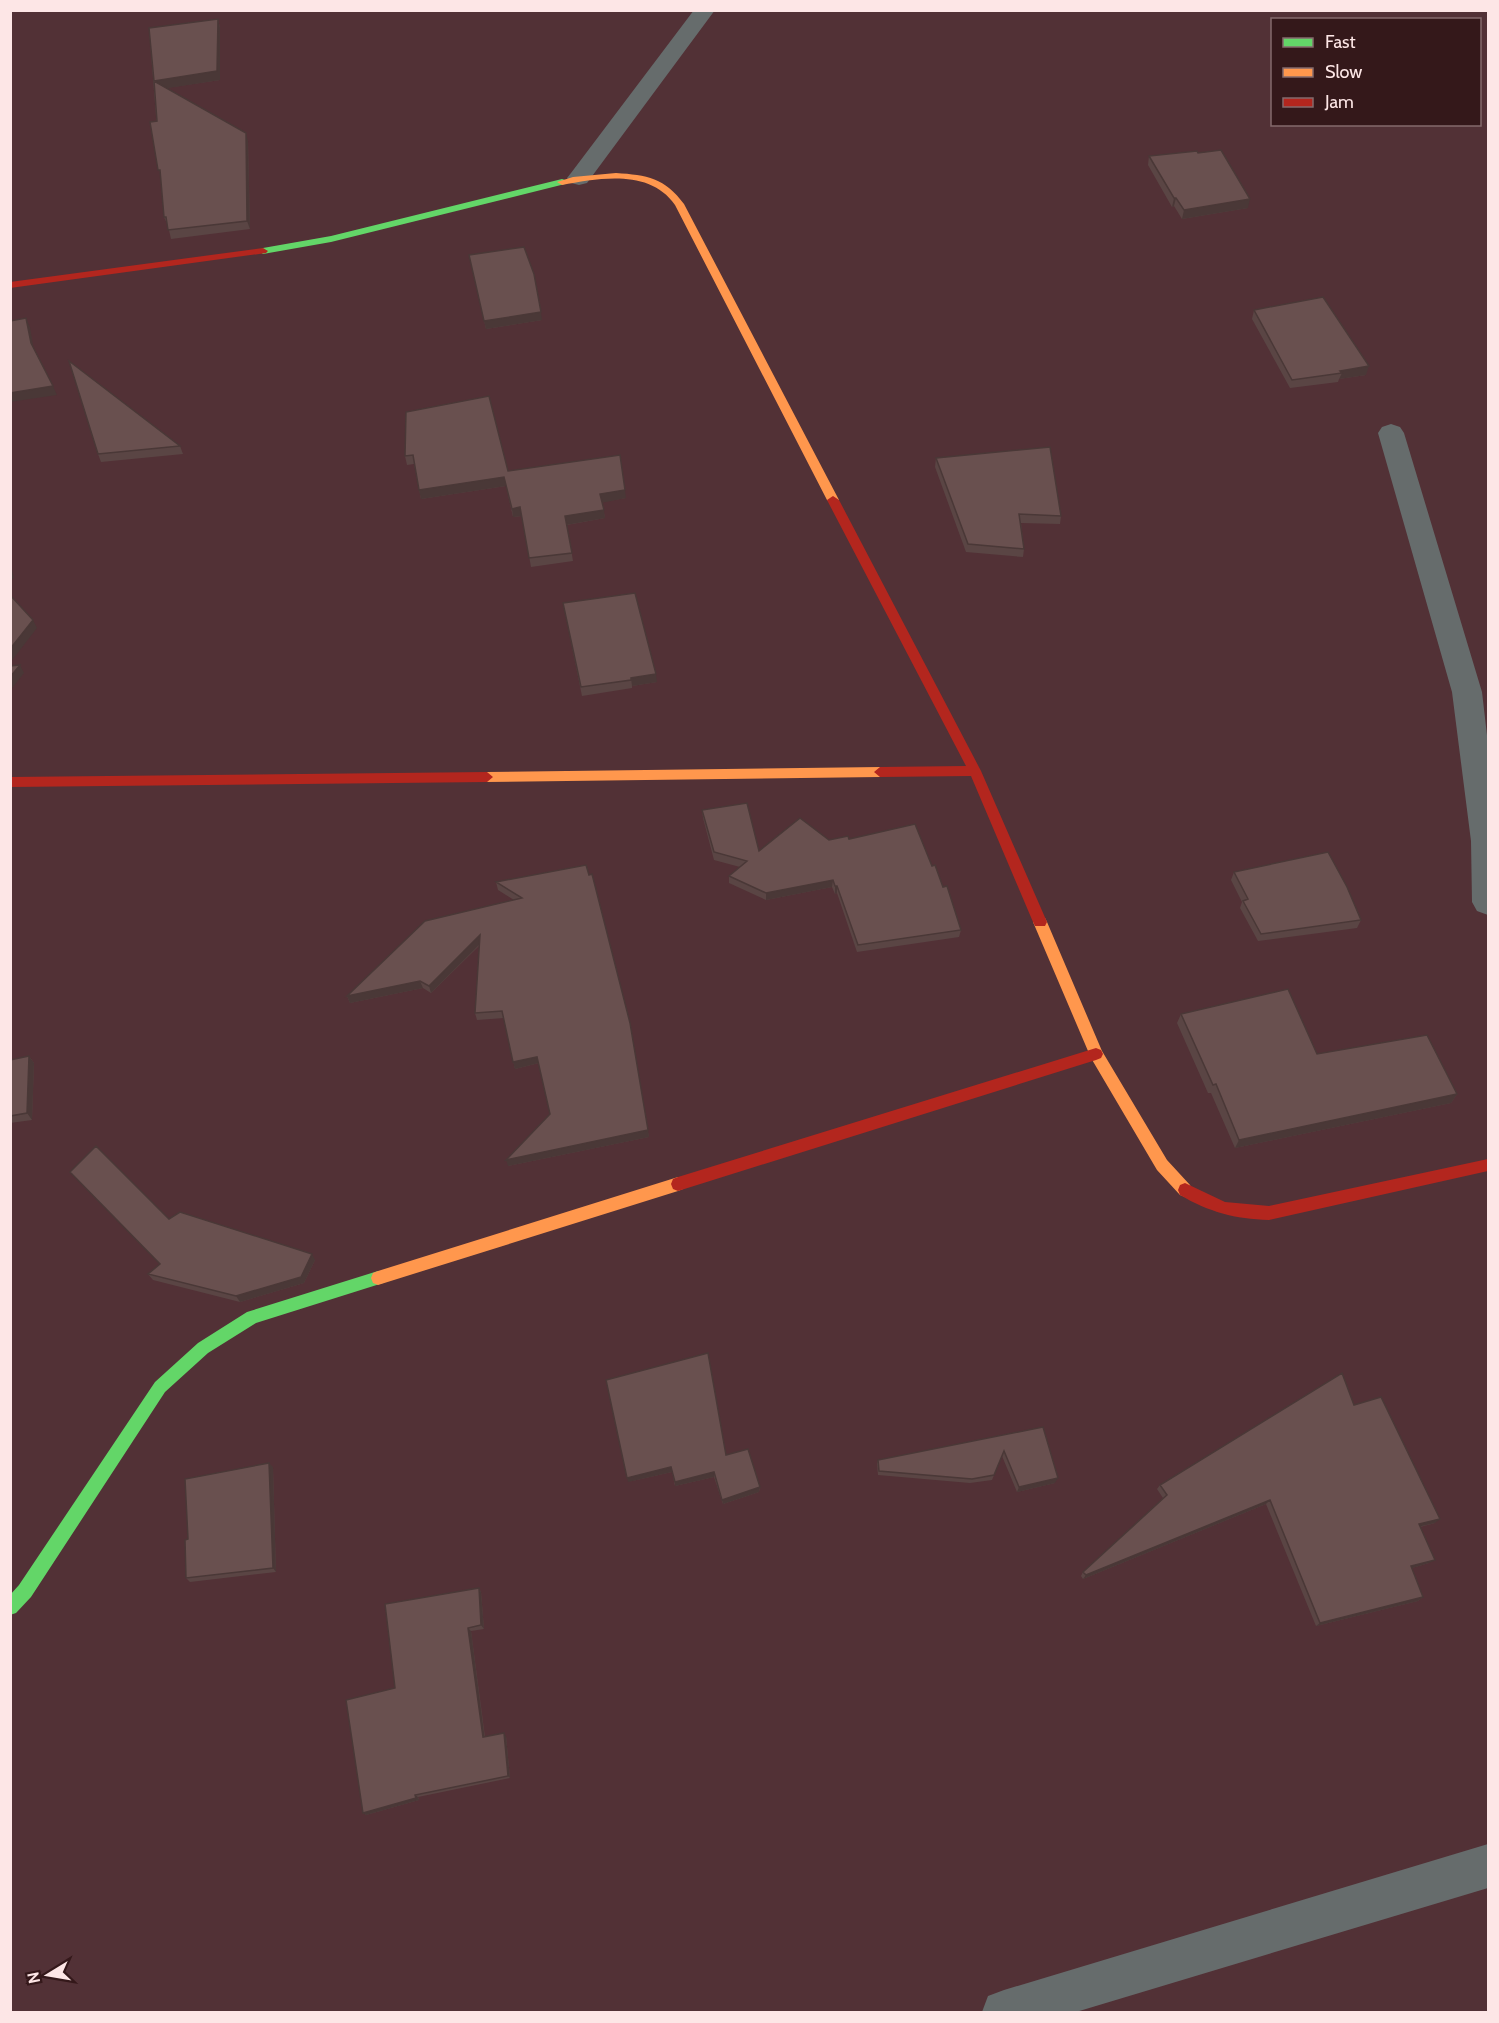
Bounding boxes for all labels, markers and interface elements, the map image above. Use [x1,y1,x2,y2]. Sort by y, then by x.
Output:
legend [1271,18,1481,126]
text: Fast [1325,31,1356,53]
text: Slow [1325,61,1362,83]
text: Jam [1324,91,1354,113]
north arrow [18,1945,78,2005]
text: N [23,1970,44,1985]

